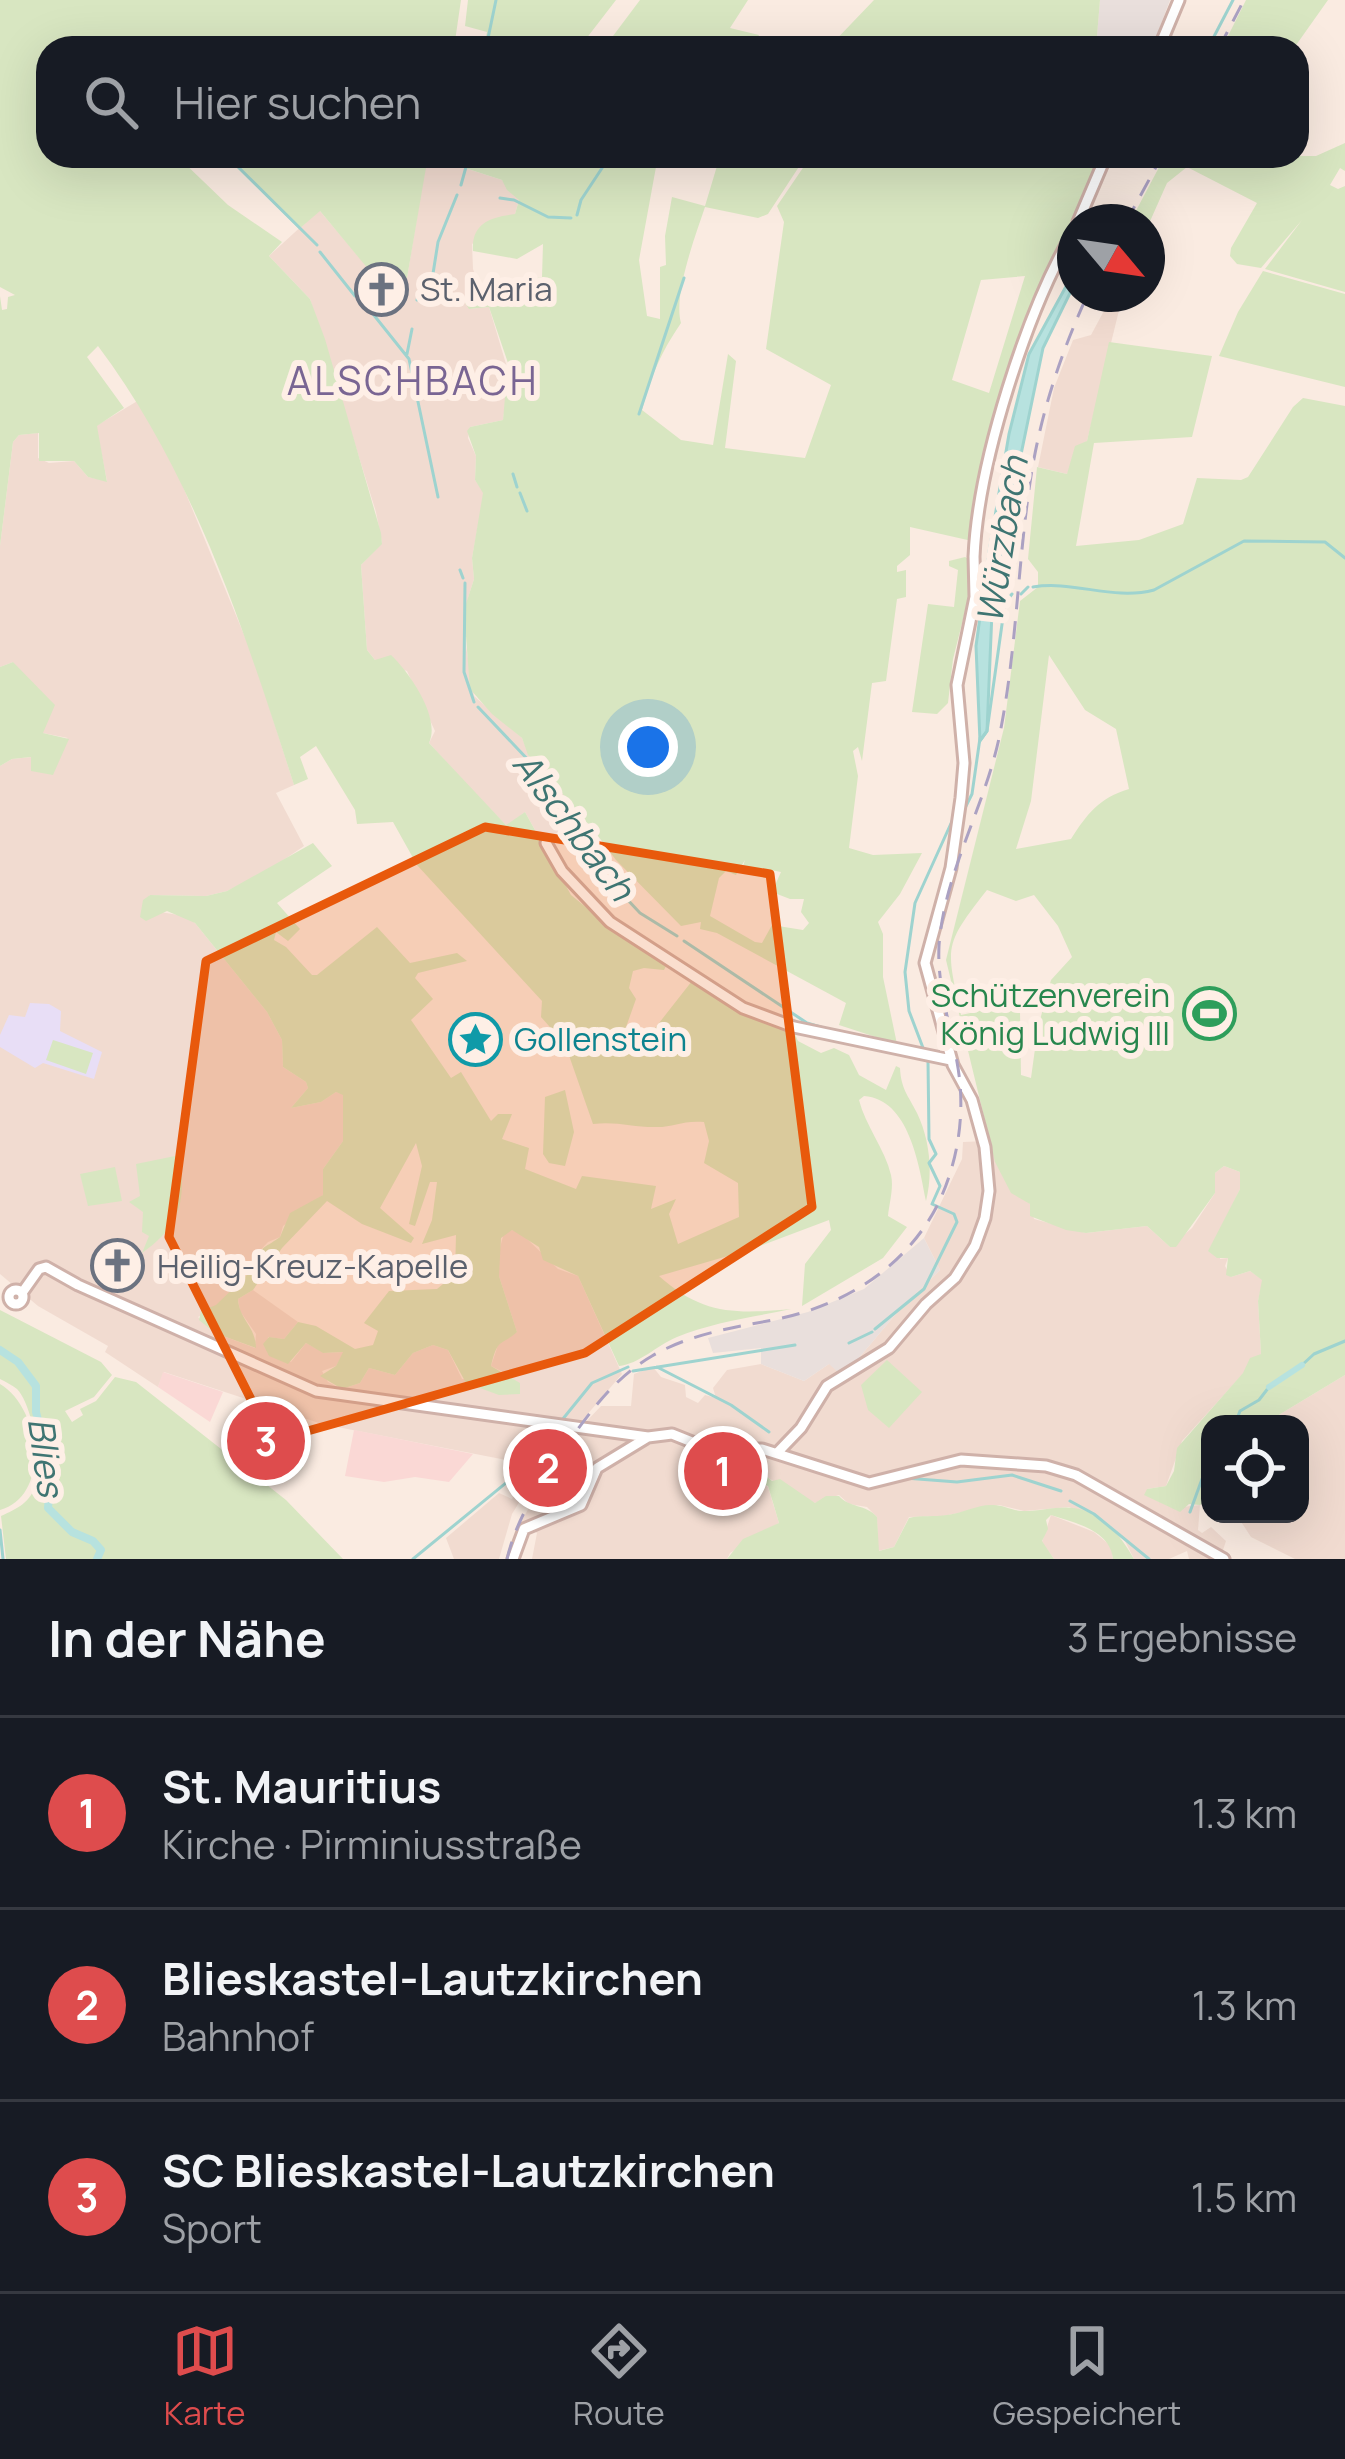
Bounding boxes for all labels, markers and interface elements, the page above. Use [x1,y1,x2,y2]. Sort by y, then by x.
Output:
search box [36,36,1309,168]
icon: search [78,69,144,135]
text: Hier suchen [174,71,421,133]
north arrow [1057,204,1165,312]
church icon: St. Maria [353,261,409,317]
place label: St. Maria [420,266,553,311]
district label: ALSCHBACH [287,353,539,407]
water label: Würzbach [964,451,1039,627]
your location [618,717,678,777]
water label: Alschbach [502,741,647,911]
place label: Schützenverein König Ludwig III [931,972,1170,1055]
sports icon: Schützenverein König Ludwig III [1181,986,1237,1042]
place icon: Gollenstein [447,1011,503,1067]
place label: Gollenstein [514,1016,687,1061]
church icon: Heilig-Kreuz-Kapelle [90,1238,146,1294]
place label: Heilig-Kreuz-Kapelle [157,1243,468,1288]
pin: 3 [227,1396,305,1486]
water label: Blies [17,1414,77,1502]
map controls [1201,1415,1309,1523]
button: locate [1201,1415,1309,1523]
pin: 2 [509,1423,587,1513]
pin: 1 [684,1426,762,1516]
text: In der Nähe [48,1603,326,1672]
text: 3 Ergebnisse [1067,1610,1297,1664]
text: St. Mauritius [162,1755,441,1817]
text: 1 [78,1786,96,1840]
text: 1.3 km [1192,1786,1297,1840]
text: Kirche · Pirminiusstraße [162,1817,582,1871]
text: Blieskastel-Lautzkirchen [162,1947,703,2009]
text: 2 [75,1978,99,2032]
text: 1.3 km [1192,1978,1297,2032]
text: Bahnhof [162,2009,314,2063]
text: SC Blieskastel-Lautzkirchen [162,2139,775,2201]
text: 3 [76,2170,98,2224]
text: 1.5 km [1191,2170,1297,2224]
text: Sport [162,2201,262,2255]
tab: Karte [164,2318,245,2435]
tab: Route [573,2318,665,2435]
tab: Gespeichert [992,2318,1181,2435]

